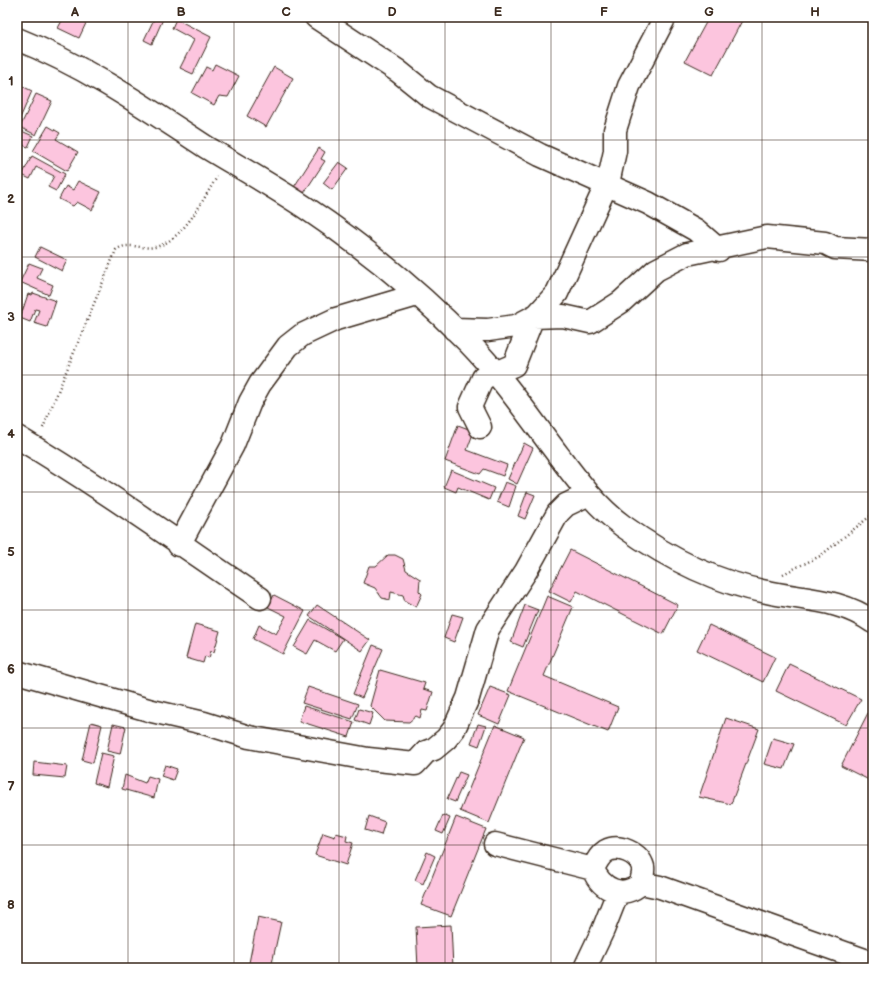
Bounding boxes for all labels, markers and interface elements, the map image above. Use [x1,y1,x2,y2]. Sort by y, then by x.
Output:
text: A [70,4,79,20]
text: B [176,4,186,20]
text: C [281,4,291,20]
text: D [387,4,397,20]
text: E [494,4,503,20]
text: F [600,4,608,20]
text: G [704,4,714,20]
text: H [810,4,820,20]
text: 1 [8,73,14,89]
text: 2 [7,191,15,207]
text: 3 [7,309,15,325]
text: 4 [7,426,15,442]
text: 5 [7,544,15,560]
text: 6 [7,661,15,677]
text: 7 [7,779,15,795]
text: 8 [7,897,15,913]

